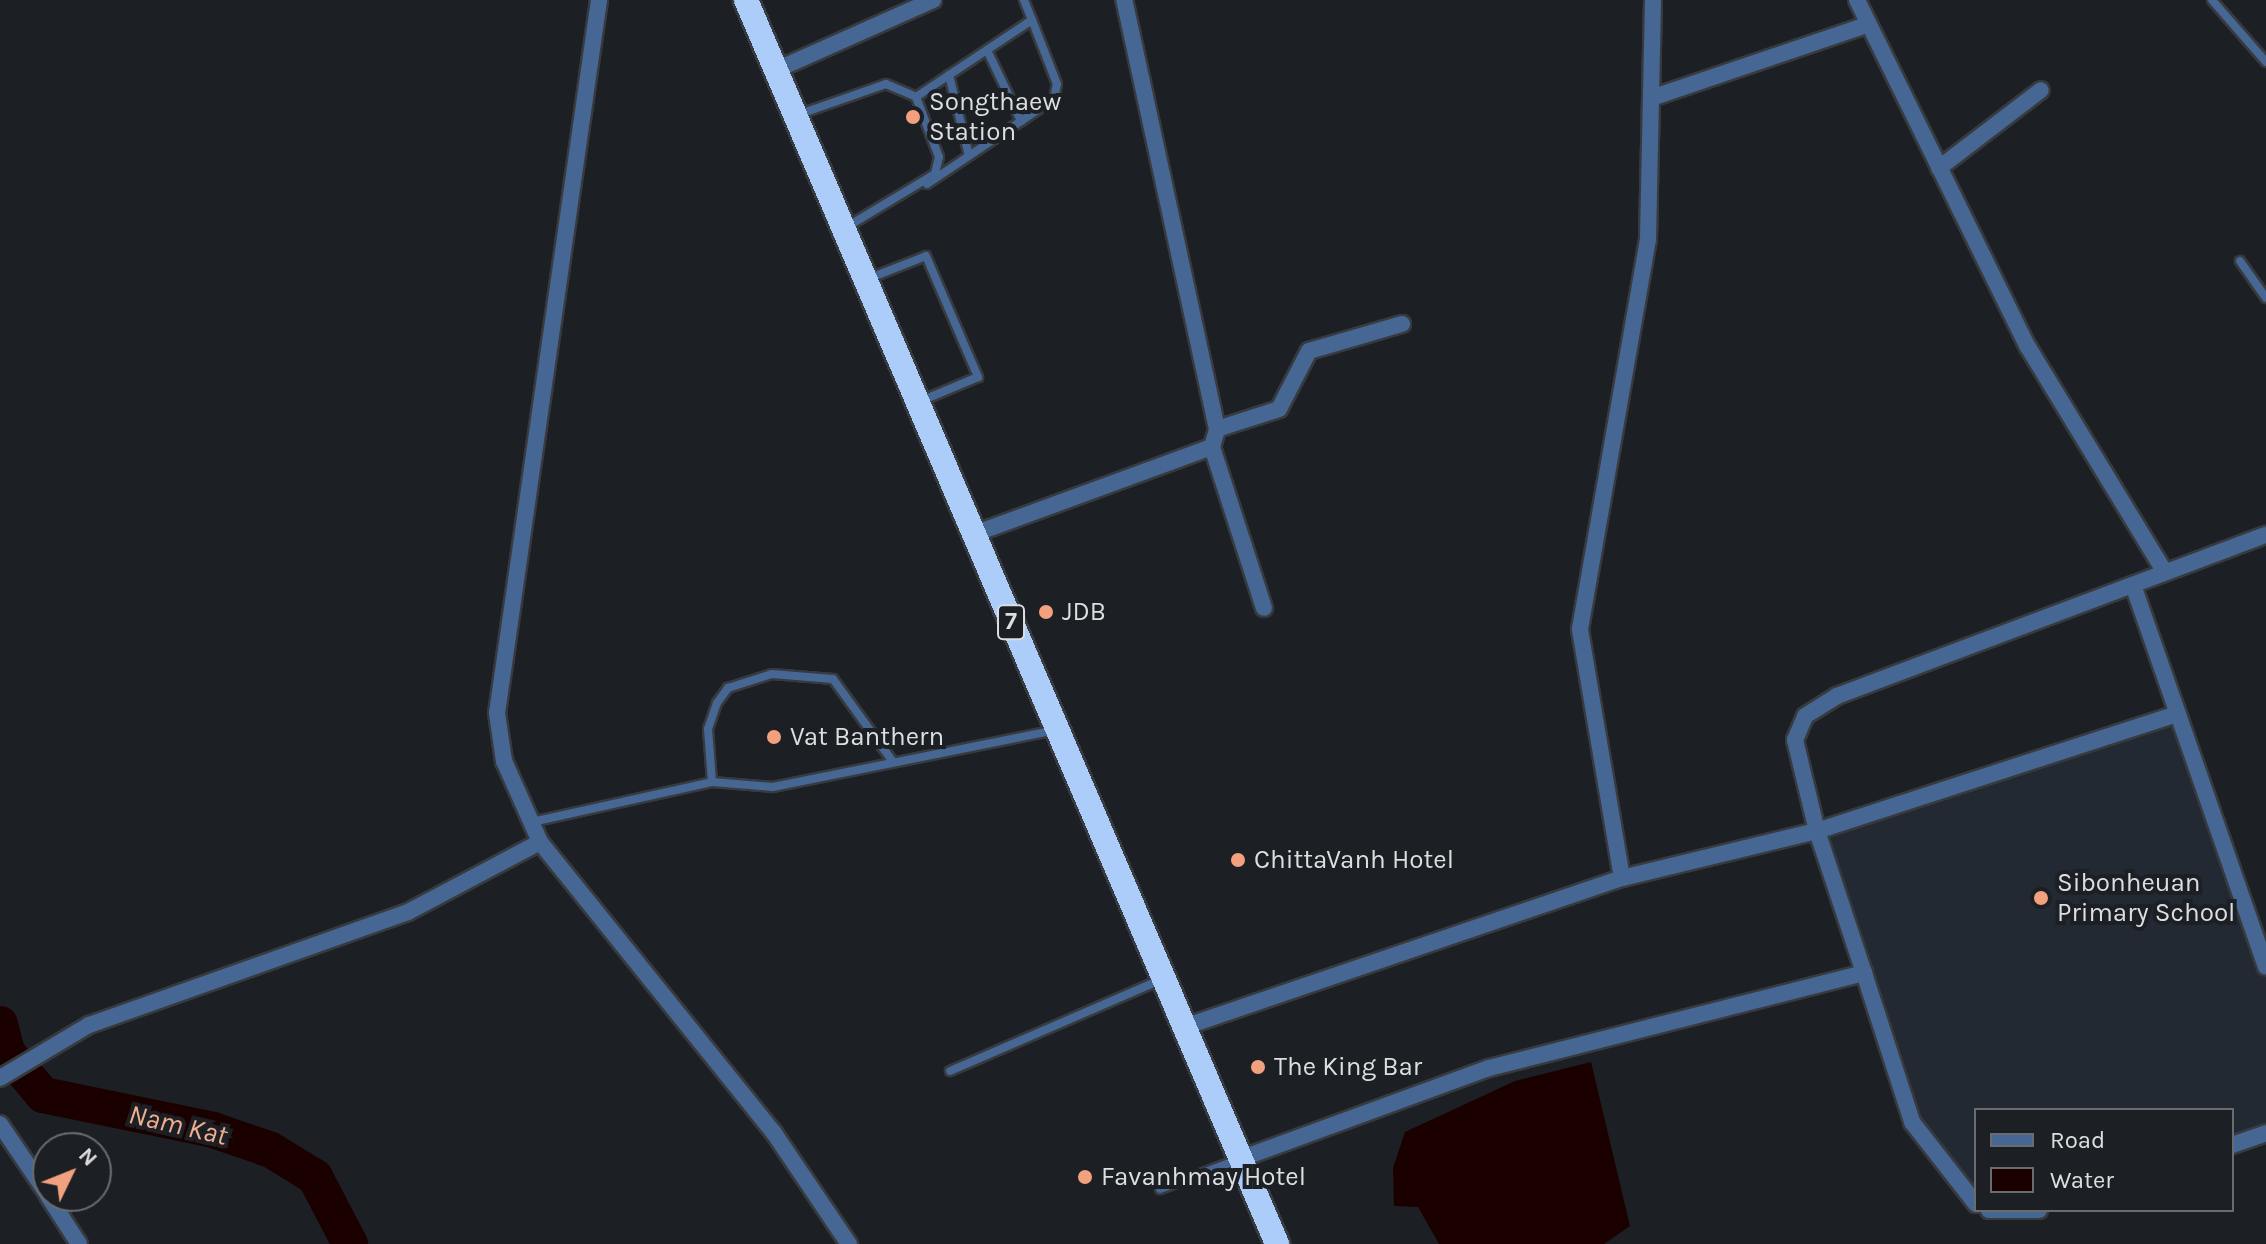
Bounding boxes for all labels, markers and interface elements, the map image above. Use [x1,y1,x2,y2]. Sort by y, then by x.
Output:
place label: Songthaew Station [929,86,1061,148]
marker: Songthaew Station [904,108,922,126]
place label: JDB [1062,596,1106,628]
road number: 7 [997,602,1025,642]
marker: JDB [1037,603,1055,621]
place label: Vat Banthern [790,721,944,753]
marker: Vat Banthern [765,728,783,746]
place label: ChittaVanh Hotel [1254,844,1454,876]
marker: ChittaVanh Hotel [1229,851,1247,869]
place label: Sibonheuan Primary School [2057,867,2235,928]
marker: Sibonheuan Primary School [2032,889,2050,907]
place label: The King Bar [1274,1051,1422,1083]
marker: The King Bar [1249,1058,1267,1076]
water label: Nam Kat [126,1097,230,1153]
legend [1974,1108,2234,1212]
text: Road [2050,1126,2105,1154]
north arrow [32,1132,112,1212]
text: N [73,1142,103,1172]
place label: Favanhmay Hotel [1101,1161,1306,1193]
text: Water [2050,1166,2114,1194]
marker: Favanhmay Hotel [1076,1168,1094,1186]

